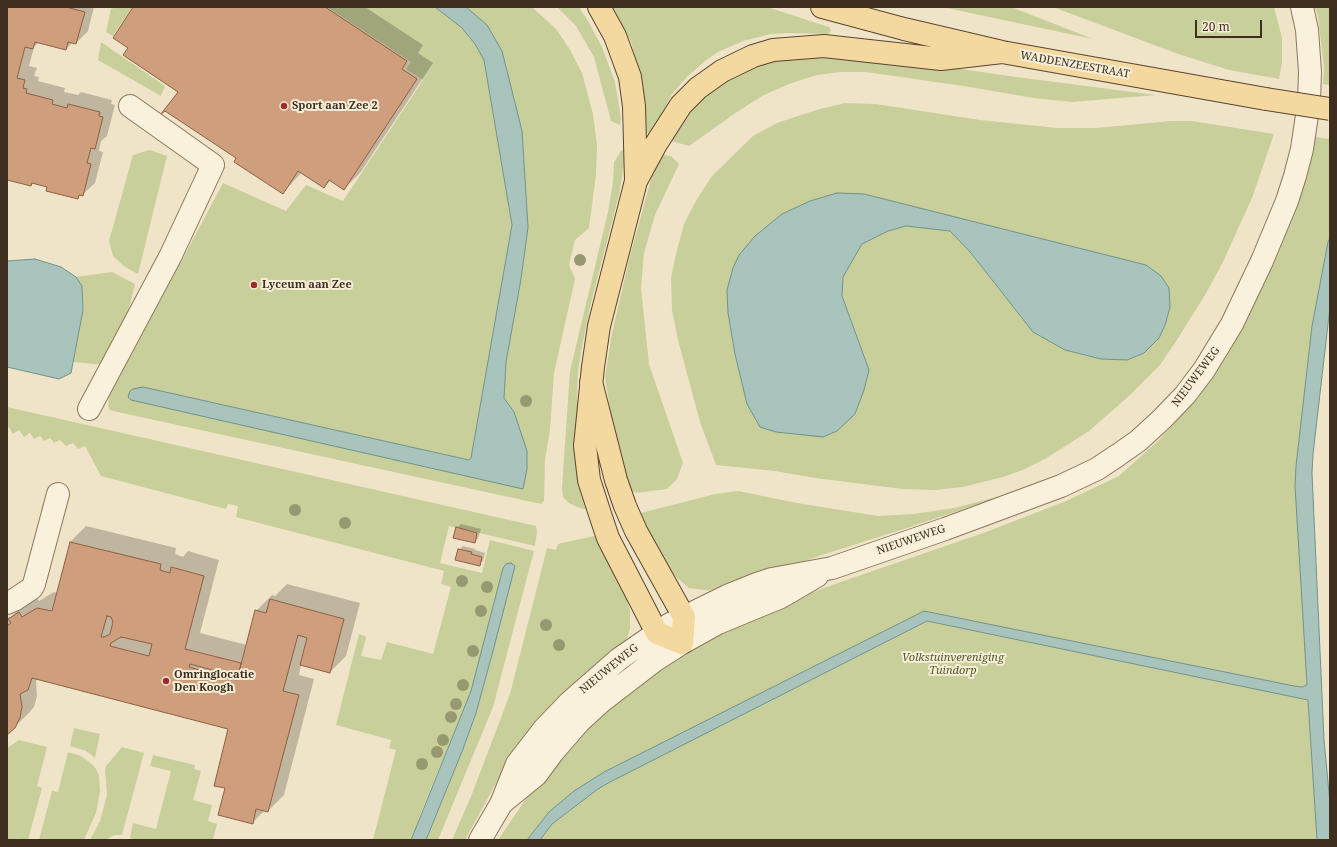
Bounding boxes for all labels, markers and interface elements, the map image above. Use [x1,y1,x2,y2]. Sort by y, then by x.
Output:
scale bar [1197,12,1264,38]
text: 20 m [1202,18,1230,35]
street label: WADDENZEESTRAAT [1019,49,1131,81]
place label: Sport aan Zee 2 [292,99,378,113]
marker: Sport aan Zee 2 [279,101,289,111]
place label: Lyceum aan Zee [262,278,352,292]
marker: Lyceum aan Zee [249,280,259,290]
street label: NIEUWEWEG [1169,344,1223,410]
street label: NIEUWEWEG [875,522,947,558]
street label: NIEUWEWEG [577,641,641,697]
park label: Volkstuinvereniging Tuindorp [902,651,1004,677]
place label: Omringlocatie Den Koogh [174,668,254,694]
marker: Omringlocatie Den Koogh [161,676,171,686]

